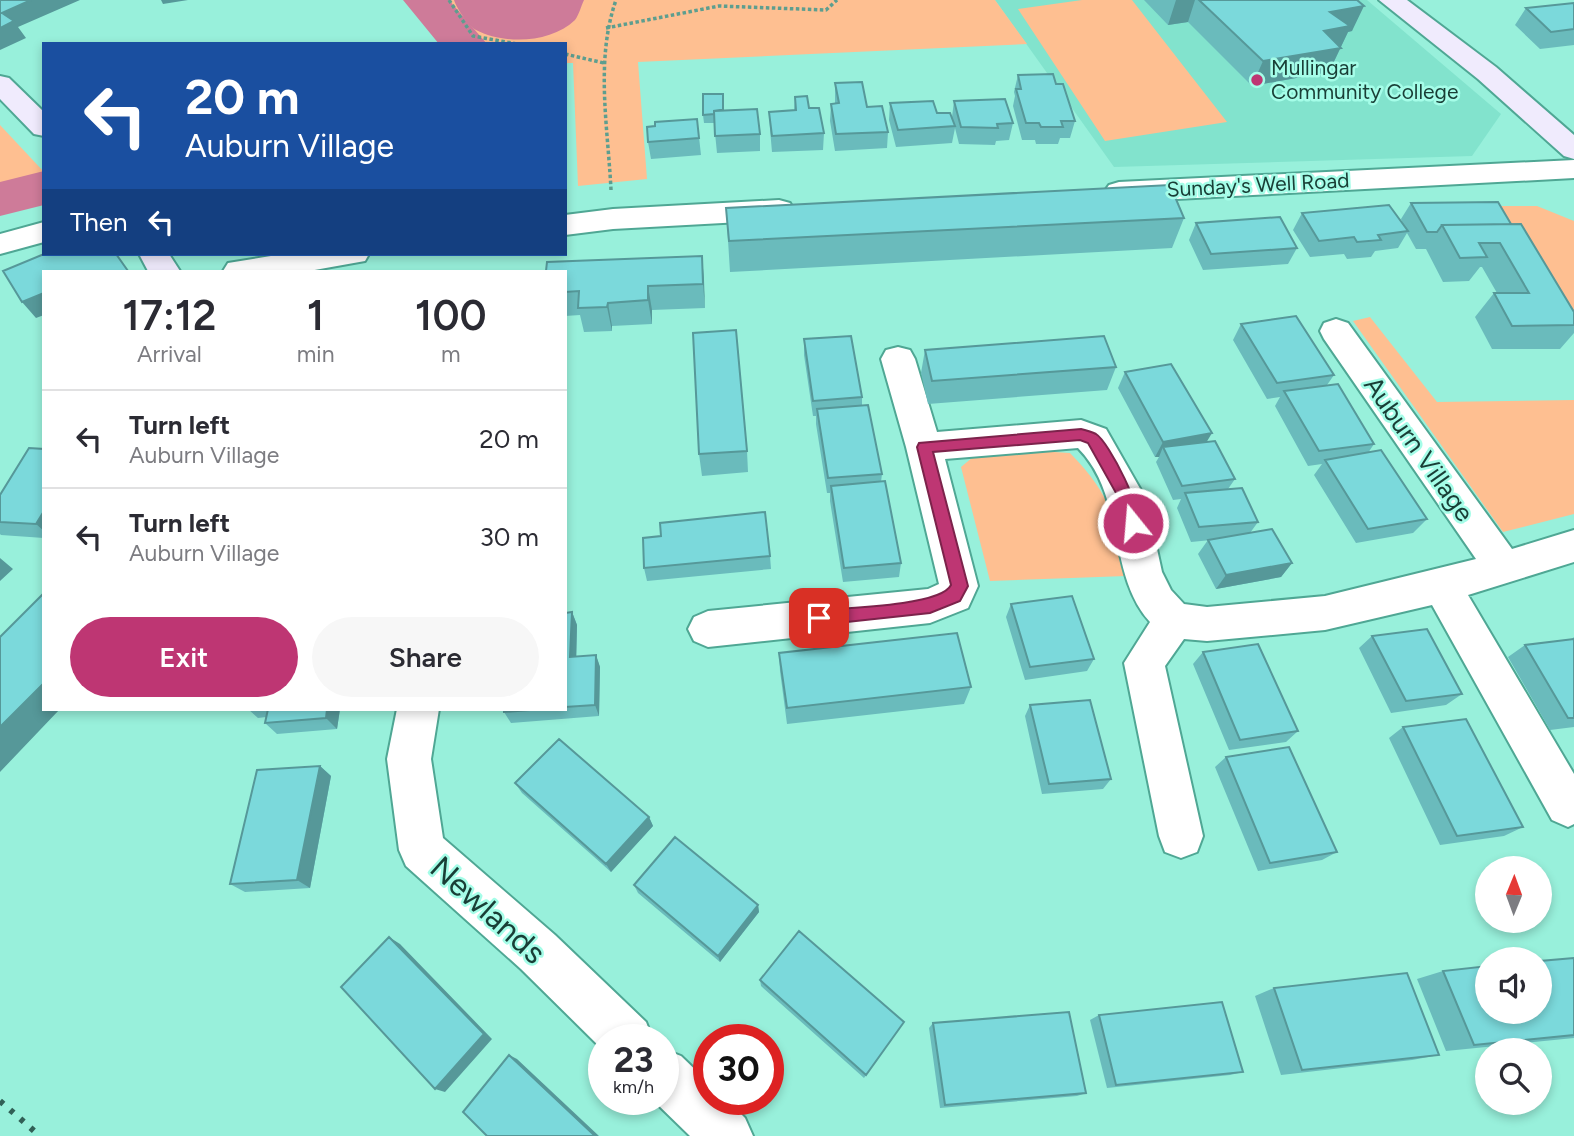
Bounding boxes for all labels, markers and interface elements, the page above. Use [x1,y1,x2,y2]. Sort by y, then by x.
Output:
place label: Mullingar Community College [1271,55,1458,104]
text: 20 m [185,67,300,126]
icon: left [70,70,161,161]
marker: Mullingar Community College [1249,72,1265,88]
text: Auburn Village [185,127,394,165]
street label: Sunday's Well Road [1166,167,1350,202]
icon: left [142,203,180,241]
text: Then [70,206,128,238]
text: 17:12 [122,290,216,341]
text: 1 [307,290,324,341]
text: 100 [415,290,487,341]
text: Arrival [137,340,202,368]
text: min [297,340,334,368]
text: m [441,340,461,368]
street label: Auburn Village [1357,370,1481,528]
text: Turn left [129,409,230,441]
icon: left [70,420,108,458]
text: 20 m [479,423,539,455]
text: Auburn Village [129,441,279,469]
position arrow [1096,486,1170,560]
text: Turn left [129,507,230,539]
icon: left [70,518,108,556]
text: 30 m [480,521,539,553]
text: Auburn Village [129,539,279,567]
pin [789,588,849,648]
icon: arrive [800,599,838,637]
button: Exit [70,617,298,697]
button: Share [312,617,539,697]
street label: Newlands [423,848,553,972]
north arrow [1475,856,1552,933]
map controls [1475,856,1552,1115]
button: sound [1475,947,1552,1024]
speed limit sign: 30 [693,1024,784,1115]
button: search [1475,1038,1552,1115]
text: 23 [614,1039,653,1081]
text: km/h [613,1076,654,1098]

